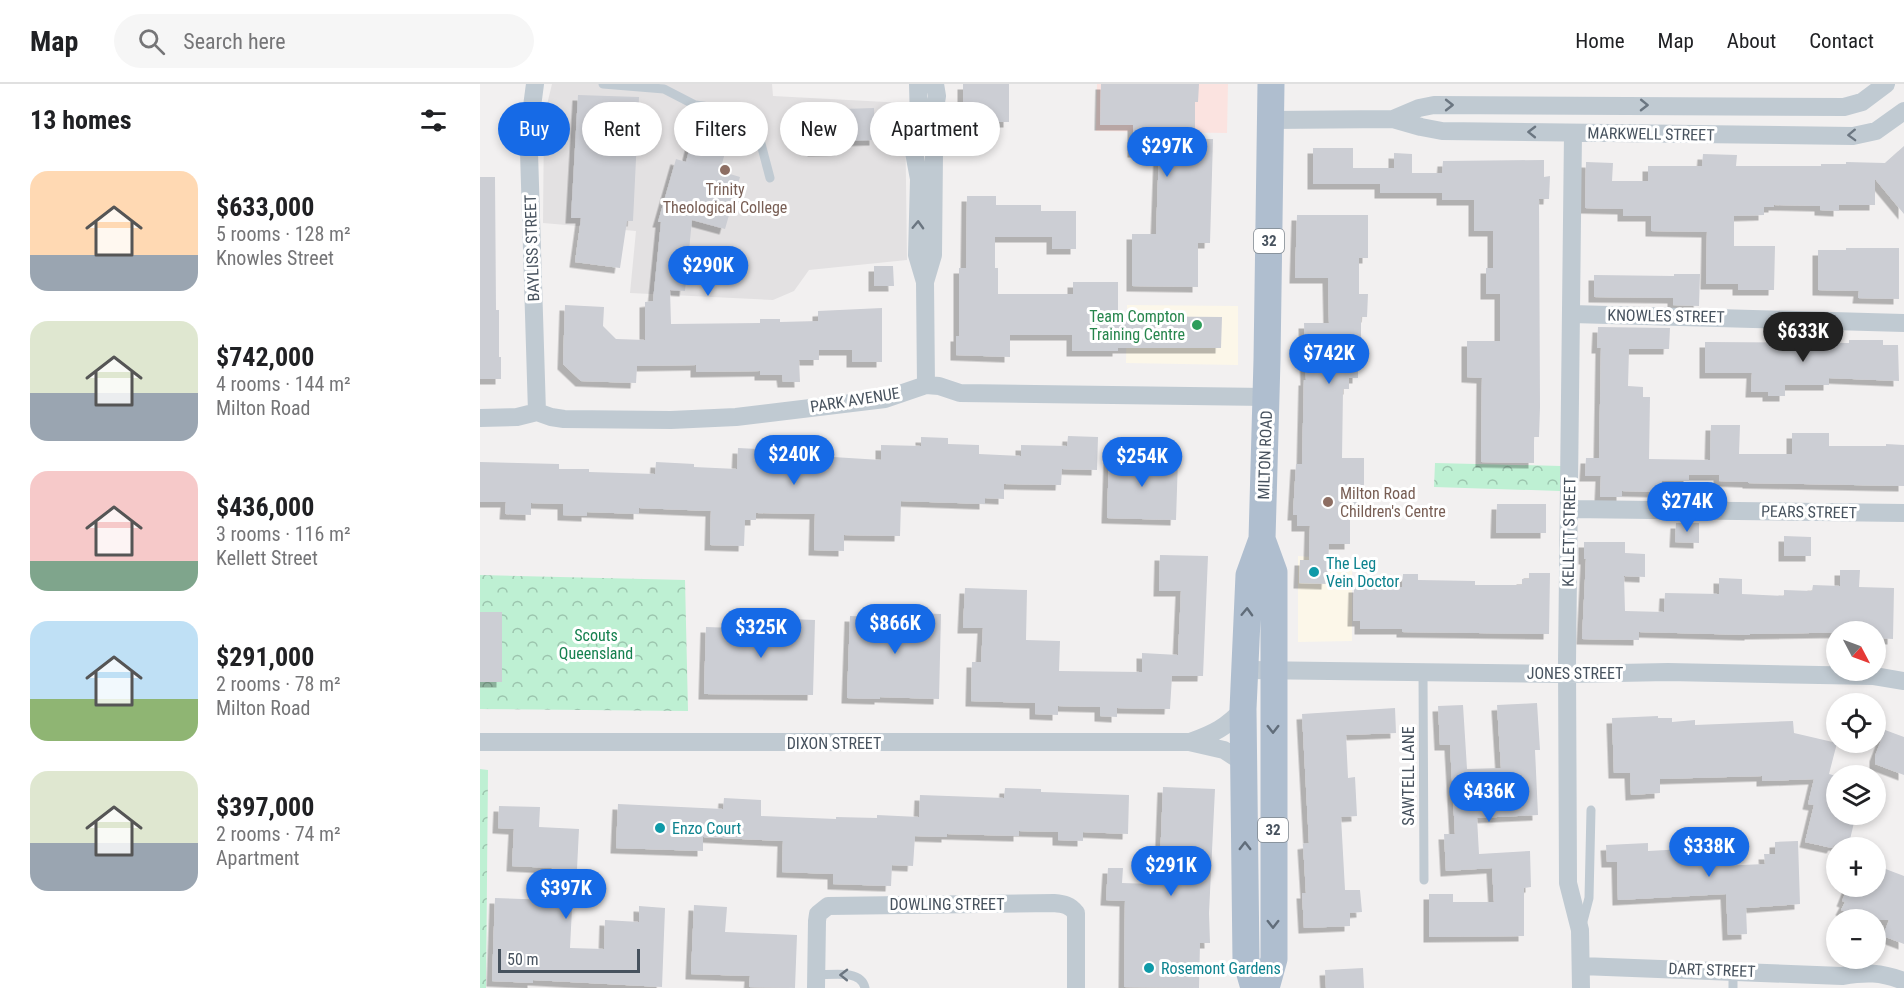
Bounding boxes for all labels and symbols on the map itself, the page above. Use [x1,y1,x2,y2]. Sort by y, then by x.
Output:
one-way arrow [1444,99,1453,111]
one-way arrow [1639,99,1648,111]
street label: MARKWELL STREET [1587,123,1715,145]
one-way arrow [1527,126,1536,138]
pin: $297K [1125,127,1209,178]
one-way arrow [1848,129,1857,142]
marker: Trinity Theological College [718,163,732,177]
place label: Trinity Theological College [663,180,787,217]
street label: BAYLISS STREET [521,194,543,302]
one-way arrow [912,220,924,229]
road number: 32 [1254,229,1284,253]
pin: $290K [666,246,750,297]
street label: KNOWLES STREET [1607,305,1725,327]
place label: Team Compton Training Centre [1089,307,1185,344]
pin: $633K [1761,312,1845,363]
marker: Team Compton Training Centre [1190,318,1204,332]
pin: $742K [1287,334,1371,385]
street label: PARK AVENUE [809,384,901,416]
street label: MILTON ROAD [1254,410,1276,500]
pin: $240K [752,435,836,486]
pin: $254K [1100,437,1184,488]
street label: KELLETT STREET [1559,477,1579,587]
pin: $274K [1645,482,1729,533]
place label: Milton Road Children's Centre [1340,484,1446,521]
marker: Milton Road Children's Centre [1321,495,1335,509]
street label: PEARS STREET [1761,502,1857,522]
place label: The Leg Vein Doctor [1326,554,1399,591]
marker: The Leg Vein Doctor [1307,565,1321,579]
pin: $866K [853,604,937,655]
one-way arrow [1241,607,1254,616]
pin: $325K [719,608,803,659]
north arrow [1826,621,1886,681]
park label: Scouts Queensland [559,626,633,663]
street label: JONES STREET [1527,664,1623,683]
one-way arrow [1267,724,1279,733]
street label: SAWTELL LANE [1399,726,1418,826]
street label: DIXON STREET [787,734,881,753]
pin: $436K [1447,772,1531,823]
road number: 32 [1258,818,1288,842]
place label: Enzo Court [672,819,741,838]
marker: Enzo Court [653,821,667,835]
pin: $338K [1667,827,1751,878]
one-way arrow [1239,842,1251,851]
pin: $291K [1129,846,1213,897]
pin: $397K [524,869,608,920]
street label: DOWLING STREET [889,895,1005,914]
one-way arrow [1267,919,1279,928]
scale bar [498,946,640,974]
place label: Rosemont Gardens [1161,959,1281,978]
street label: DART STREET [1668,959,1756,981]
marker: Rosemont Gardens [1142,961,1156,975]
one-way arrow [840,969,849,982]

